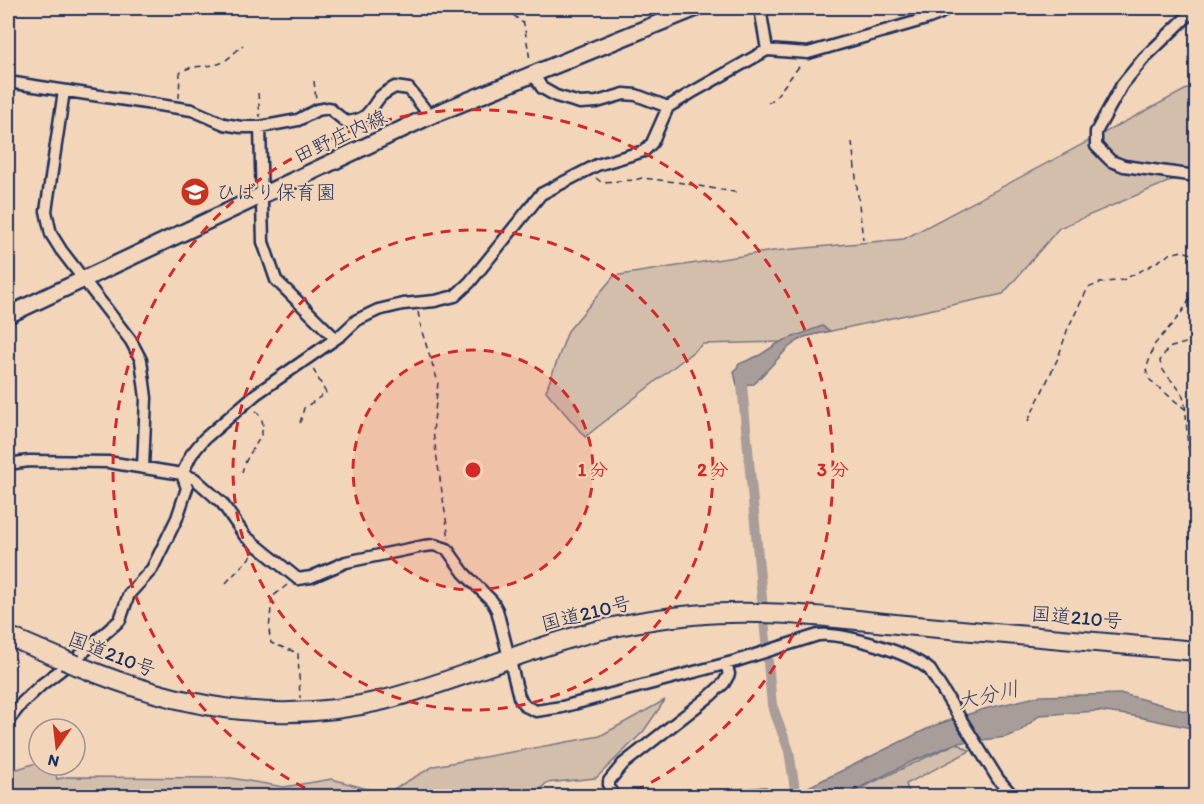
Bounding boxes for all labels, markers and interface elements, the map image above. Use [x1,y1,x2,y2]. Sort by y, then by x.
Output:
street label: 田野庄内線 [290,104,390,168]
school or university icon: ひばり保育園 [179,176,211,208]
place label: ひばり保育園 [216,180,336,204]
text: 1 分 [578,459,608,481]
text: 2 分 [697,459,729,481]
text: 3 分 [817,459,849,481]
centre of rings [463,460,483,480]
street label: 国道210号 [538,590,634,636]
street label: 国道210号 [1030,601,1124,633]
street label: 国道210号 [65,626,159,682]
water label: 大分川 [954,675,1021,714]
north arrow [27,717,87,777]
text: N [46,751,61,772]

